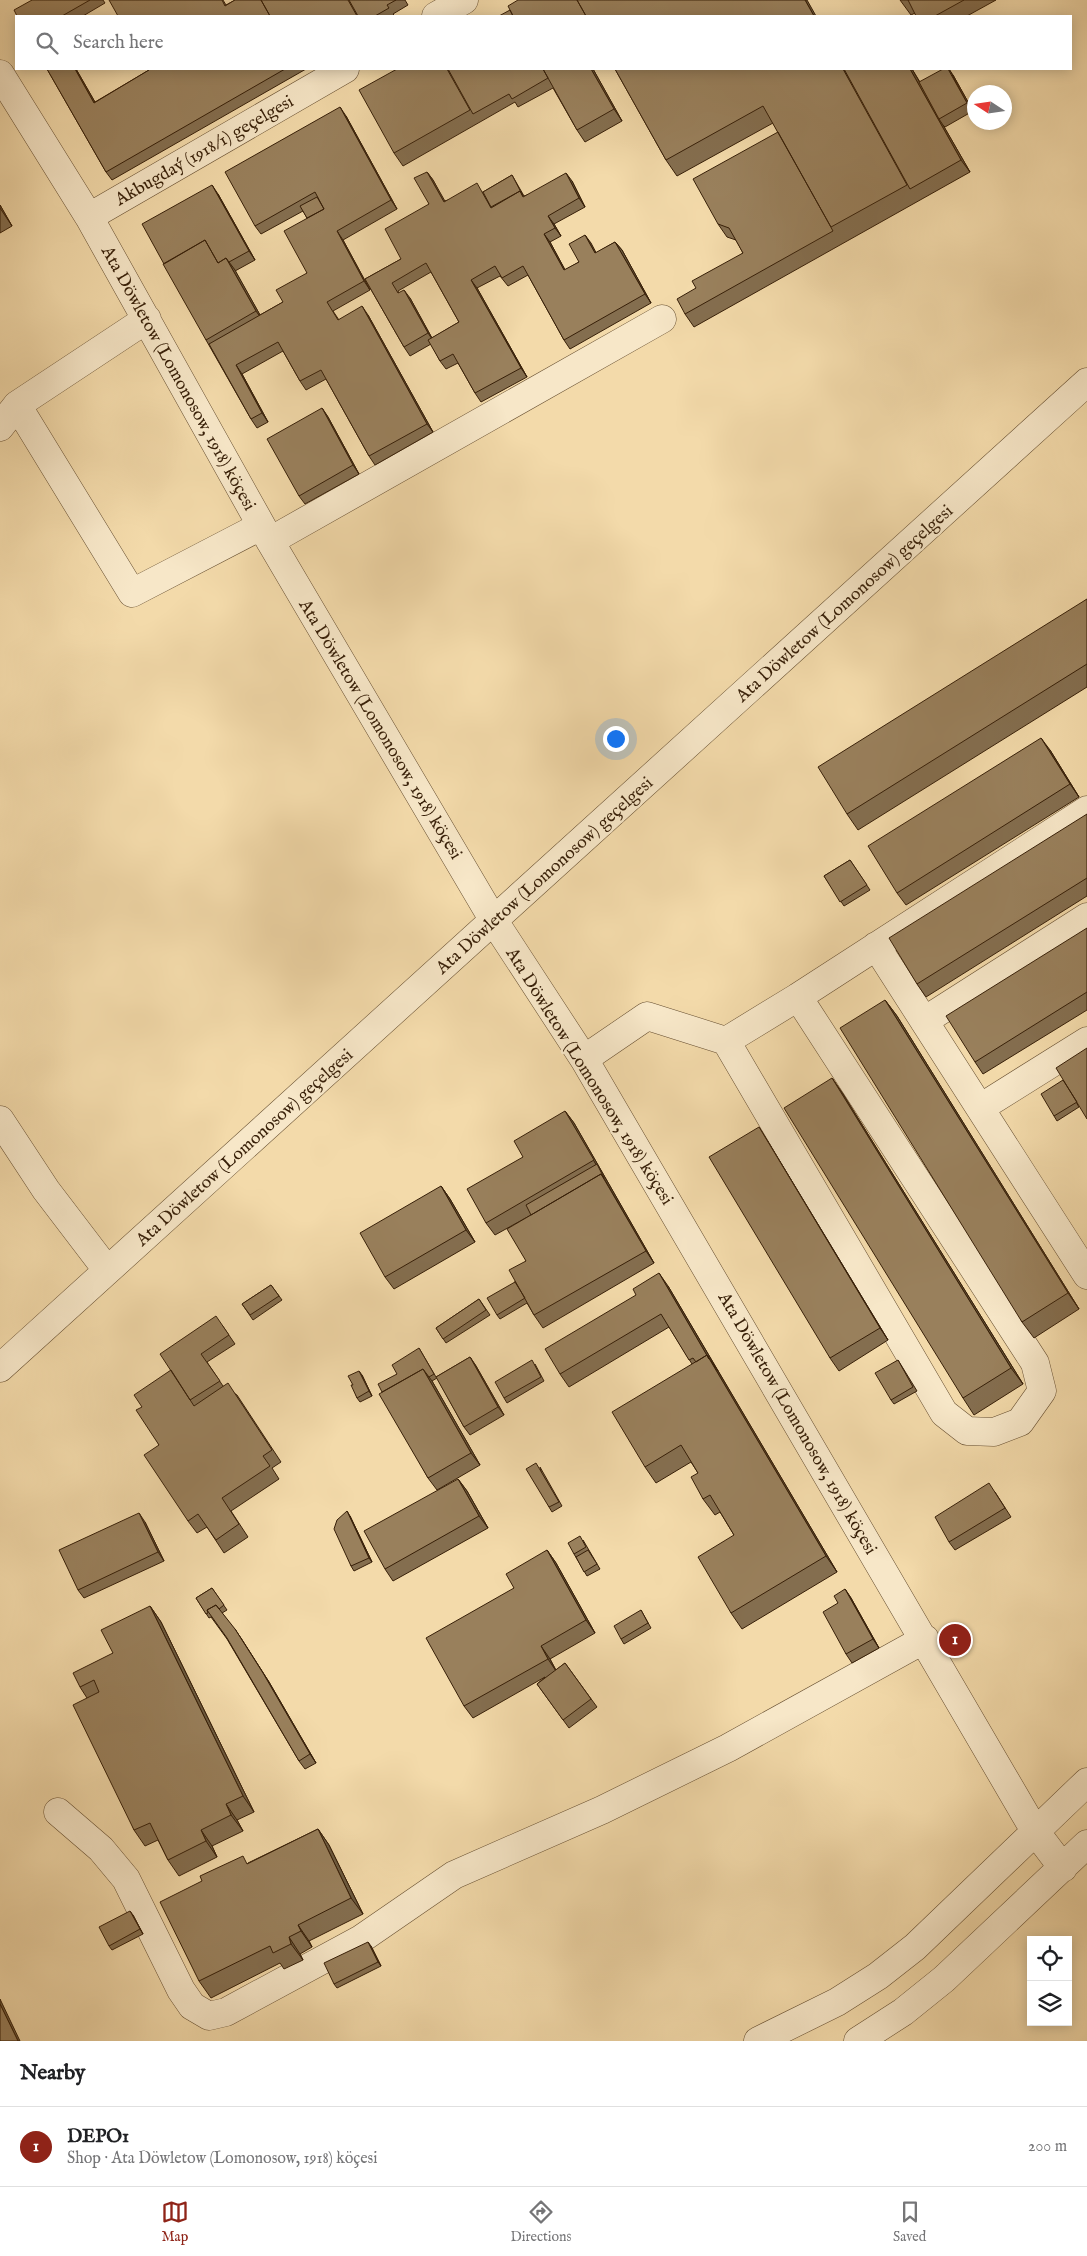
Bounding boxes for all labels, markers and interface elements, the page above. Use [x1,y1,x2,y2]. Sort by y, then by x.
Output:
search box [15,15,1072,70]
icon: search [33,29,61,57]
text: Search here [73,31,164,55]
north arrow [967,85,1012,130]
street label: Akbugdaý (1918/1) geçelgesi [110,91,298,212]
street label: Ata Döwletow (Lomonosow, 1918) köçesi [95,241,260,515]
street label: Ata Döwletow (Lomonosow) geçelgesi [731,500,959,709]
street label: Ata Döwletow (Lomonosow, 1918) köçesi [292,595,467,864]
your location [603,726,629,752]
street label: Ata Döwletow (Lomonosow) geçelgesi [431,772,659,981]
street label: Ata Döwletow (Lomonosow, 1918) köçesi [499,943,678,1210]
street label: Ata Döwletow (Lomonosow) geçelgesi [131,1044,359,1253]
street label: Ata Döwletow (Lomonosow, 1918) köçesi [711,1288,882,1559]
pin: 1 [939,1621,971,1659]
map controls [1027,1936,1072,2026]
button: locate [1027,1936,1072,1981]
button: layers [1027,1981,1072,2026]
text: Nearby [20,2060,85,2087]
text: DEPO1 [67,2125,129,2149]
text: 1 [33,2137,39,2157]
text: 200 m [1028,2137,1067,2157]
text: Shop · Ata Döwletow (Lomonosow, 1918) köçesi [67,2149,377,2169]
tab: Map [161,2198,189,2246]
tab: Directions [510,2198,571,2246]
tab: Saved [893,2198,926,2246]

